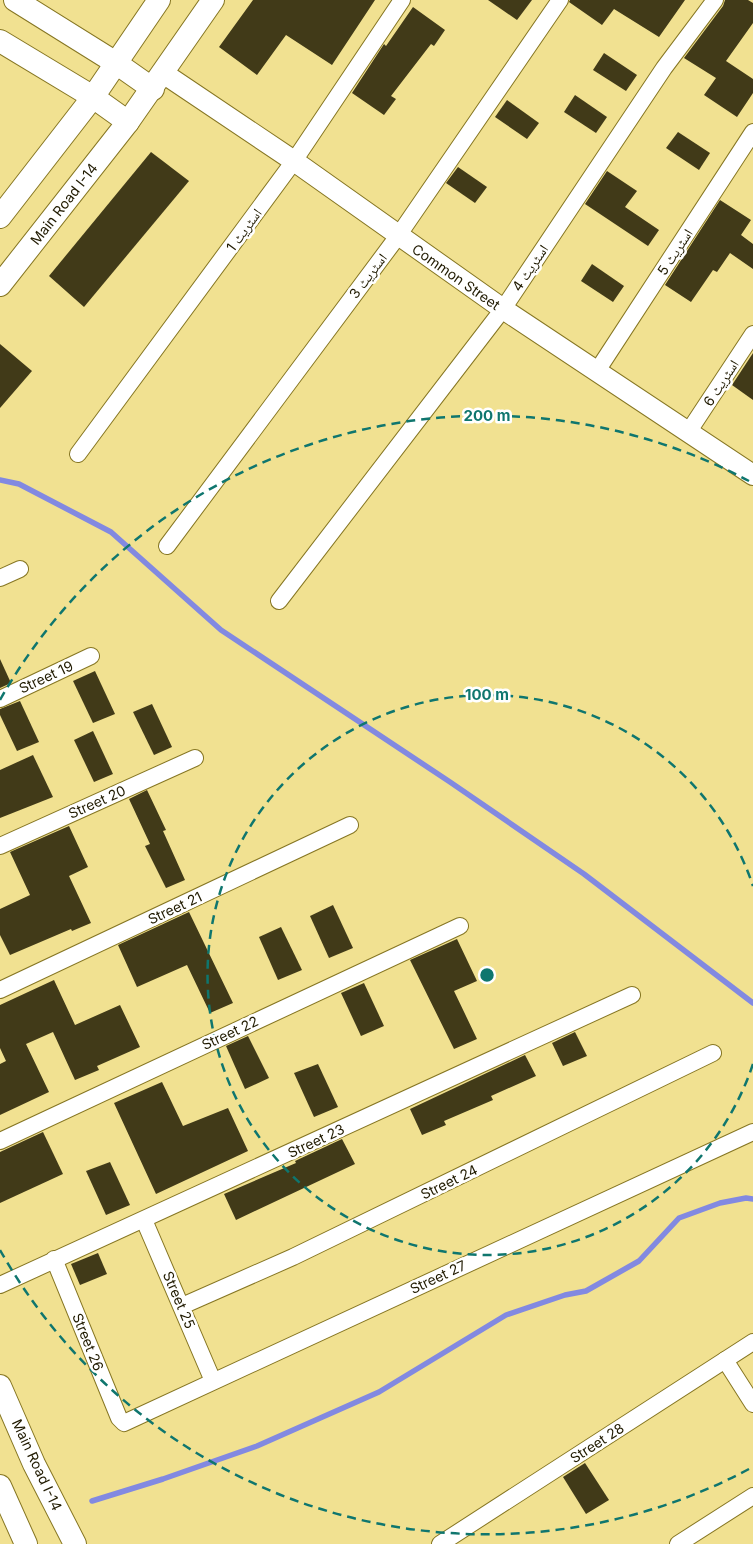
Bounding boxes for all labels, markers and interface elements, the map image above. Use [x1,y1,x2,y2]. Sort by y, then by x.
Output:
street label: Main Road I-14 [27,160,101,248]
street label: اسٹریٹ 1 [222,205,266,255]
street label: اسٹریٹ 5 [653,225,697,279]
street label: Common Street [409,240,504,313]
street label: اسٹریٹ 4 [508,241,552,295]
street label: اسٹریٹ 3 [345,250,391,302]
street label: اسٹریٹ 6 [699,356,743,410]
text: 200 m [464,406,510,425]
street label: Street 19 [16,657,76,696]
text: 100 m [465,685,509,704]
street label: Street 20 [66,781,128,822]
street label: Street 21 [145,888,205,927]
centre of rings [478,966,496,984]
street label: Street 22 [199,1012,261,1053]
street label: Street 23 [285,1120,347,1161]
street label: Street 24 [418,1161,480,1203]
street label: Street 27 [407,1256,469,1297]
street label: Street 25 [160,1269,199,1331]
street label: Street 26 [69,1311,108,1373]
street label: Main Road I-14 [9,1416,66,1513]
street label: Street 28 [567,1419,627,1466]

